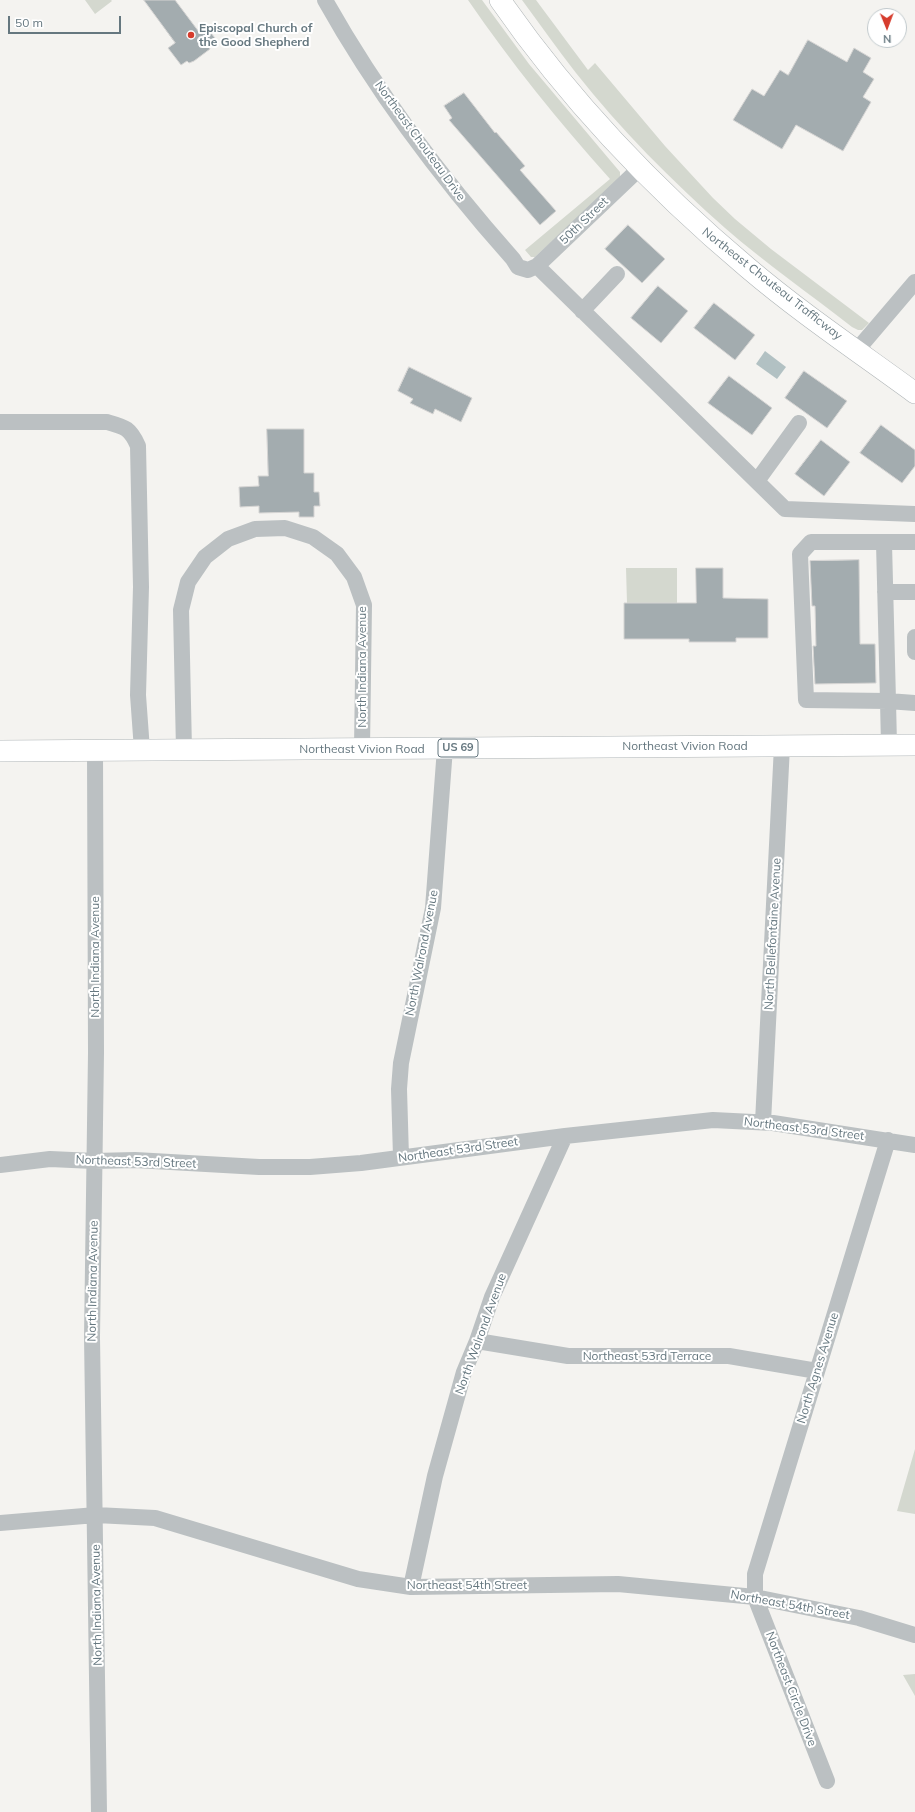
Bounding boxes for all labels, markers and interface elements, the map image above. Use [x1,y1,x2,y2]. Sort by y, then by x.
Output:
scale bar [10,8,123,34]
north arrow [867,8,907,48]
text: 50 m [15,15,43,30]
place label: Episcopal Church of the Good Shepherd [199,21,312,49]
marker: Episcopal Church of the Good Shepherd [186,30,196,40]
text: N [883,32,891,46]
street label: Northeast Chouteau Drive [372,78,468,204]
street label: 50th Street [557,194,611,248]
street label: Northeast Chouteau Trafficway [699,225,845,343]
street label: North Indiana Avenue [355,606,369,728]
road number: US 69 [438,739,478,757]
street label: Northeast Vivion Road [622,739,748,753]
street label: Northeast Vivion Road [299,742,425,756]
street label: North Bellefontaine Avenue [762,858,784,1010]
street label: North Walrond Avenue [403,889,441,1017]
street label: North Indiana Avenue [88,896,102,1018]
street label: Northeast 53rd Street [743,1114,865,1144]
street label: Northeast 53rd Street [397,1134,519,1166]
street label: Northeast 53rd Street [75,1153,197,1171]
street label: North Indiana Avenue [85,1220,101,1342]
street label: North Walrond Avenue [452,1271,510,1397]
street label: North Agnes Avenue [794,1311,842,1425]
street label: Northeast 53rd Terrace [583,1349,711,1363]
street label: North Indiana Avenue [89,1544,105,1666]
street label: Northeast 54th Street [407,1578,527,1592]
street label: Northeast 54th Street [729,1587,851,1623]
street label: Northeast Circle Drive [763,1630,819,1748]

